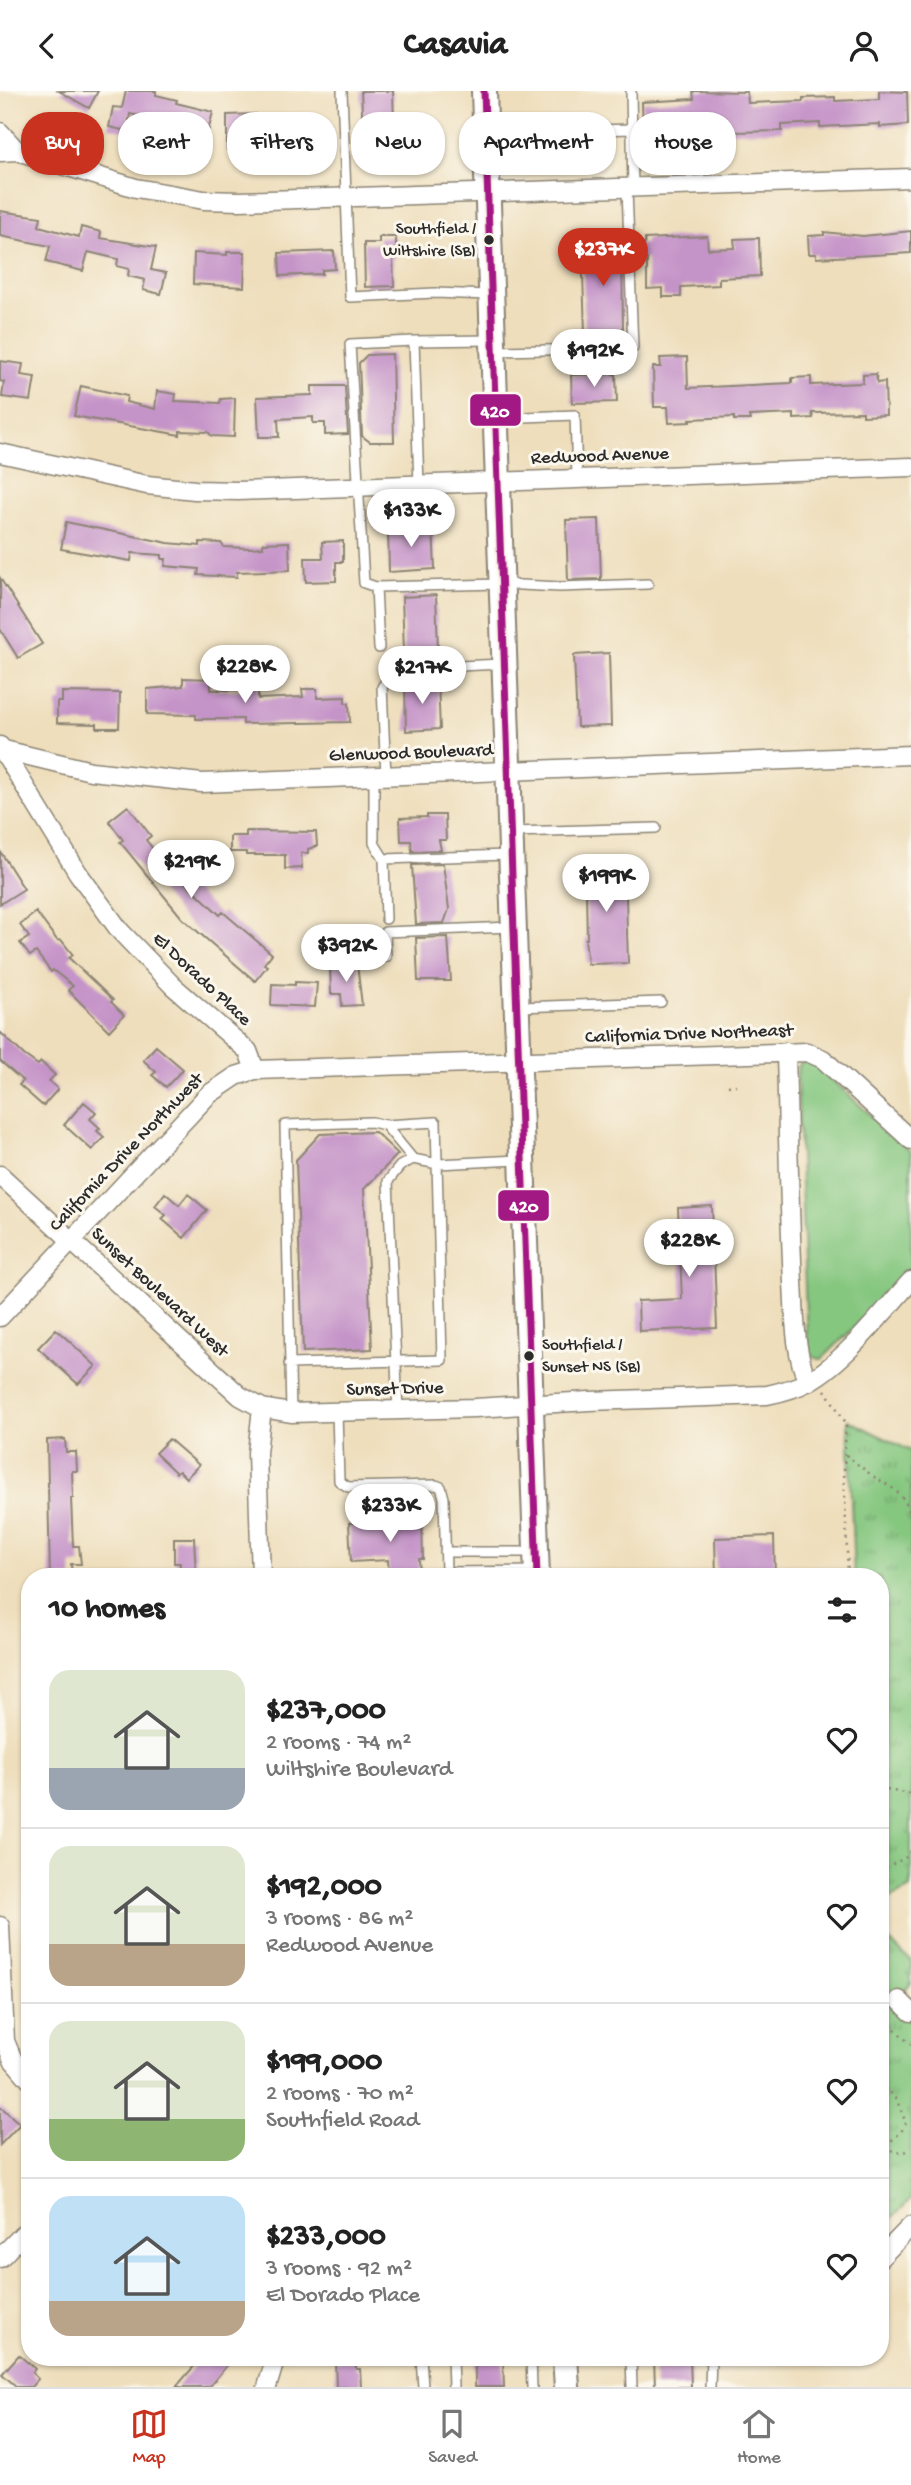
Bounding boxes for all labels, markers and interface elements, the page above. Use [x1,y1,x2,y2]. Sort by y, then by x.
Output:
icon: back [28,27,66,65]
text: Casavia [404,27,507,65]
icon: person [845,27,883,65]
chip: Buy [21,112,104,175]
chip: Rent [118,112,213,175]
chip: Filters [227,112,337,175]
chip: New [351,112,445,175]
chip: Apartment [459,112,616,175]
chip: House [630,112,736,175]
place label: Southfield / Wiltshire (SB) [383,220,476,262]
pin: $237K [554,229,652,288]
marker: Southfield / Wiltshire (SB) [482,233,496,247]
text: $237K [574,237,632,264]
pin: $192K [545,329,643,389]
text: $192K [566,338,622,365]
line badge: 420 [469,393,522,427]
text: 420 [479,402,510,425]
street label: Redwood Avenue [531,443,670,471]
pin: $133K [362,489,460,549]
text: $133K [383,498,439,525]
pin: $228K [196,645,294,705]
pin: $217K [373,647,471,706]
text: $228K [216,654,274,681]
text: $217K [394,655,450,682]
street label: Glenwood Boulevard [328,740,495,768]
pin: $219K [142,841,240,900]
text: $219K [163,849,219,876]
pin: $199K [557,855,655,914]
text: $199K [578,863,634,890]
pin: $392K [297,925,395,984]
street label: El Dorado Place [147,928,255,1032]
text: $392K [317,933,375,960]
street label: California Drive Northeast [585,1020,795,1050]
street label: California Drive Northwest [45,1067,210,1237]
line badge: 420 [497,1189,550,1222]
text: 420 [508,1197,539,1220]
pin: $228K [640,1219,738,1279]
street label: Sunset Boulevard West [85,1223,234,1364]
text: $228K [660,1228,718,1255]
place label: Southfield / Sunset NS (SB) [542,1336,641,1378]
marker: Southfield / Sunset NS (SB) [522,1349,536,1363]
street label: Sunset Drive [346,1378,444,1402]
pin: $233K [341,1485,439,1544]
text: $233K [361,1493,419,1520]
icon: filters [823,1591,861,1629]
text: 10 homes [49,1593,165,1628]
text: $237,000 [266,1695,386,1730]
icon: home [105,1698,189,1782]
icon: heart [823,1721,861,1759]
text: 2 rooms · 74 m² [266,1730,411,1757]
text: Wiltshire Boulevard [266,1757,452,1784]
text: $192,000 [266,1871,382,1906]
icon: home [105,1874,189,1958]
icon: heart [823,1897,861,1935]
text: 3 rooms · 86 m² [266,1906,413,1933]
text: Redwood Avenue [266,1933,433,1960]
text: $199,000 [266,2046,382,2081]
icon: home [105,2049,189,2133]
icon: heart [823,2072,861,2110]
text: 2 rooms · 70 m² [266,2081,414,2108]
text: Southfield Road [266,2108,419,2135]
text: $233,000 [266,2221,386,2256]
icon: home [105,2224,189,2308]
icon: heart [823,2247,861,2285]
text: 3 rooms · 92 m² [266,2256,412,2283]
text: El Dorado Place [266,2283,420,2310]
tab: Map [130,2405,168,2470]
tab: Saved [428,2405,477,2470]
tab: Home [737,2405,781,2470]

